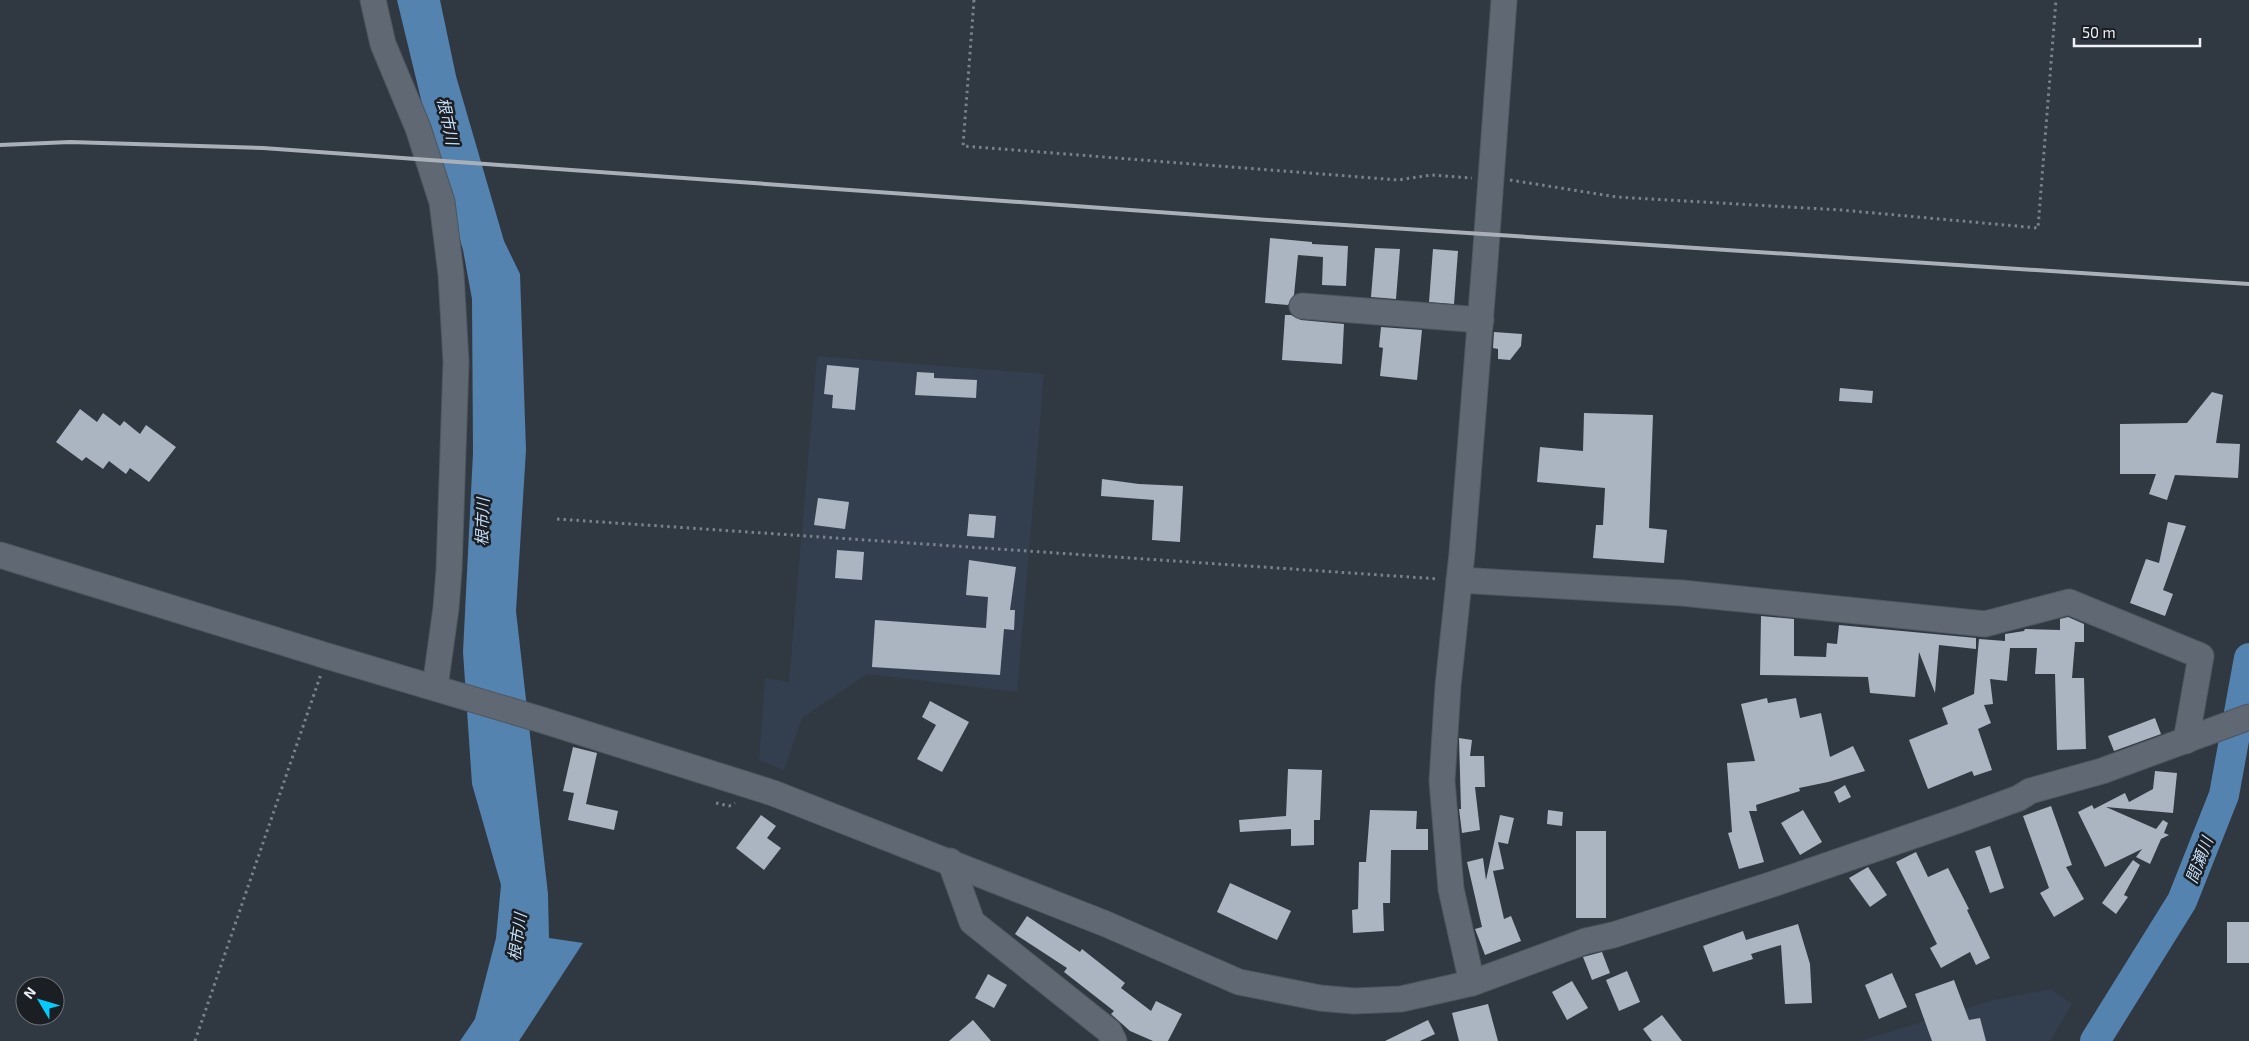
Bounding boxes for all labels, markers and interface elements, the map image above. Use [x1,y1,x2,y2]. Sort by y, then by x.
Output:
scale bar [2074,15,2200,47]
text: 50 m [2082,23,2116,41]
water label: 根市川 [434,95,463,148]
water label: 根市川 [471,496,492,546]
water label: 間瀬川 [2181,832,2217,886]
water label: 根市川 [504,910,530,962]
north arrow [15,976,65,1026]
text: N [20,983,39,1002]

